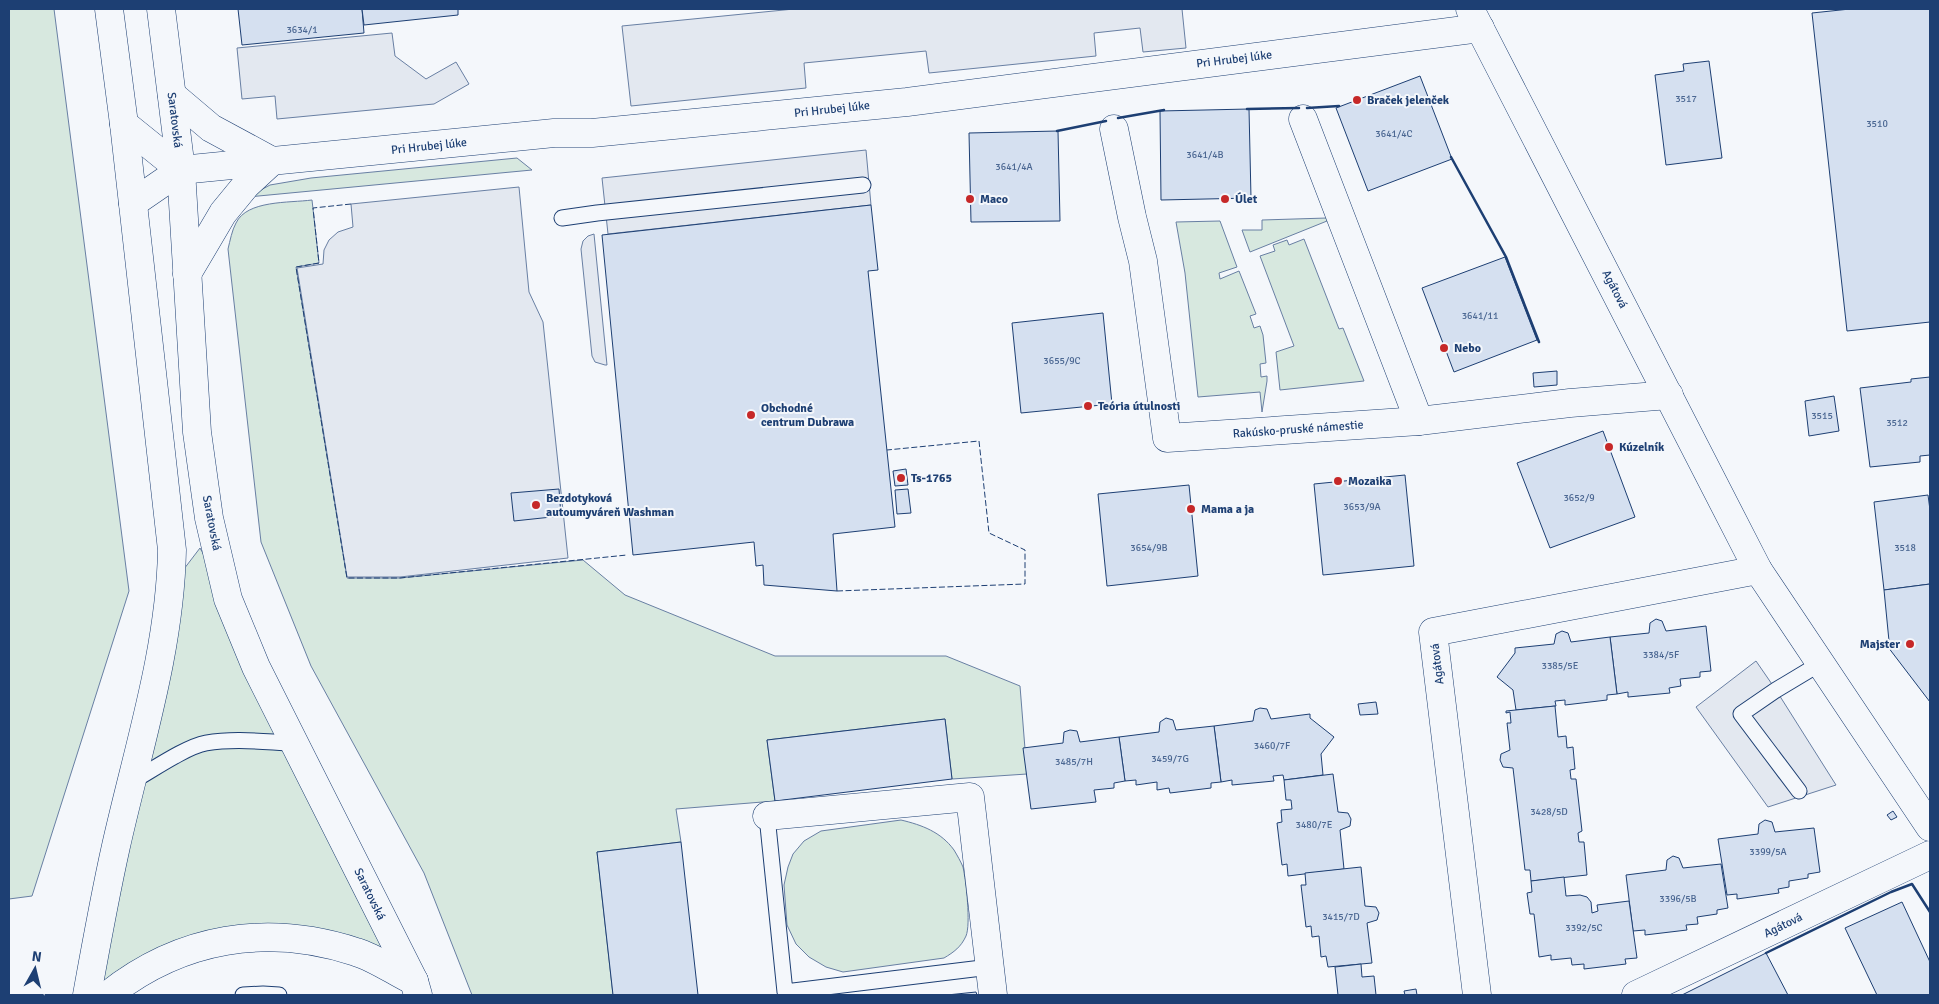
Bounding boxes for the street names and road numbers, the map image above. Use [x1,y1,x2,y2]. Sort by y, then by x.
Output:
street label: Pri Hrubej lúke [1195,47,1273,72]
street label: Saratovská [164,91,185,149]
street label: Pri Hrubej lúke [793,98,871,121]
street label: Pri Hrubej lúke [390,135,468,158]
street label: Agátová [1598,267,1631,311]
street label: Rakúsko-pruské námestie [1232,417,1364,442]
street label: Saratovská [199,494,224,552]
street label: Agátová [1428,643,1447,685]
street label: Saratovská [351,866,389,923]
street label: Agátová [1761,910,1805,941]

